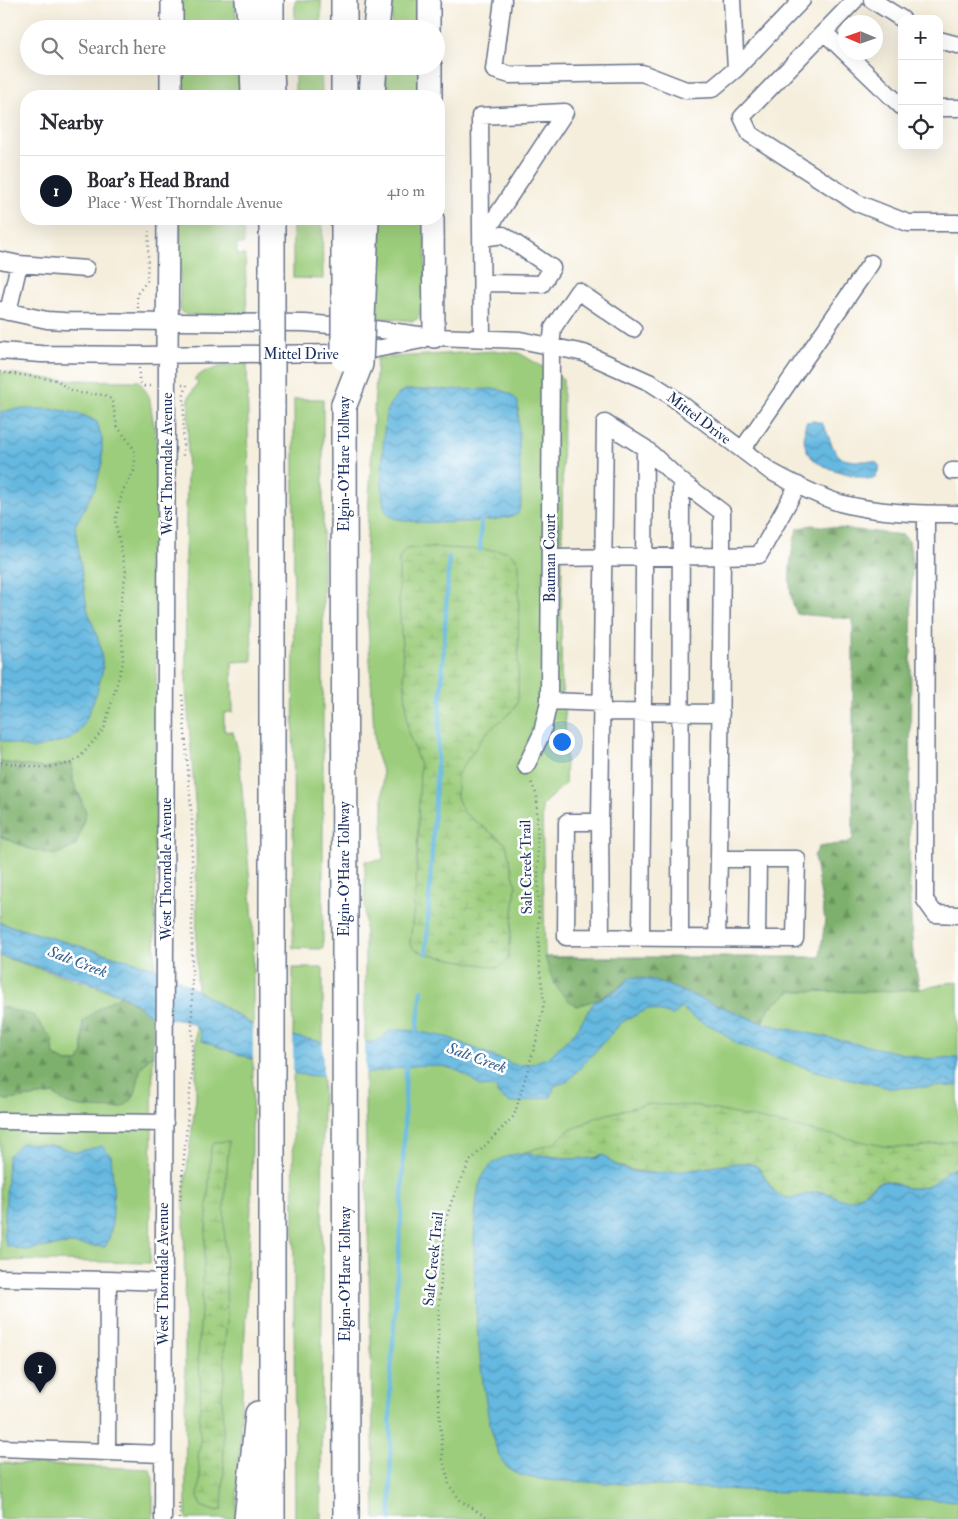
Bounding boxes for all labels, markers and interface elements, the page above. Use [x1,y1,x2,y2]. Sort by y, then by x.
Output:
north arrow [838,15,883,60]
map controls [898,15,943,150]
button: + [898,15,943,60]
search box [20,20,445,75]
icon: search [38,34,66,62]
text: Search here [78,36,166,60]
button: − [898,60,943,105]
button: locate [898,105,943,150]
text: Nearby [40,109,103,136]
text: Boar's Head Brand [87,169,229,193]
text: 1 [53,181,59,201]
text: 410 m [387,181,425,201]
text: Place · West Thorndale Avenue [87,193,283,213]
street label: Mittel Drive [263,345,339,364]
street label: Mittel Drive [663,388,735,449]
street label: West Thorndale Avenue [158,392,177,537]
street label: Elgin-O'Hare Tollway [335,396,354,532]
street label: Bauman Court [541,513,560,602]
your location [549,729,575,755]
street label: West Thorndale Avenue [157,797,176,942]
street label: Elgin-O'Hare Tollway [335,801,354,937]
street label: Salt Creek Trail [516,819,537,914]
water label: Salt Creek [44,941,110,982]
water label: Salt Creek [443,1038,509,1078]
street label: West Thorndale Avenue [154,1202,173,1347]
street label: Elgin-O'Hare Tollway [336,1206,355,1342]
street label: Salt Creek Trail [419,1211,448,1307]
pin: 1 [24,1352,56,1393]

